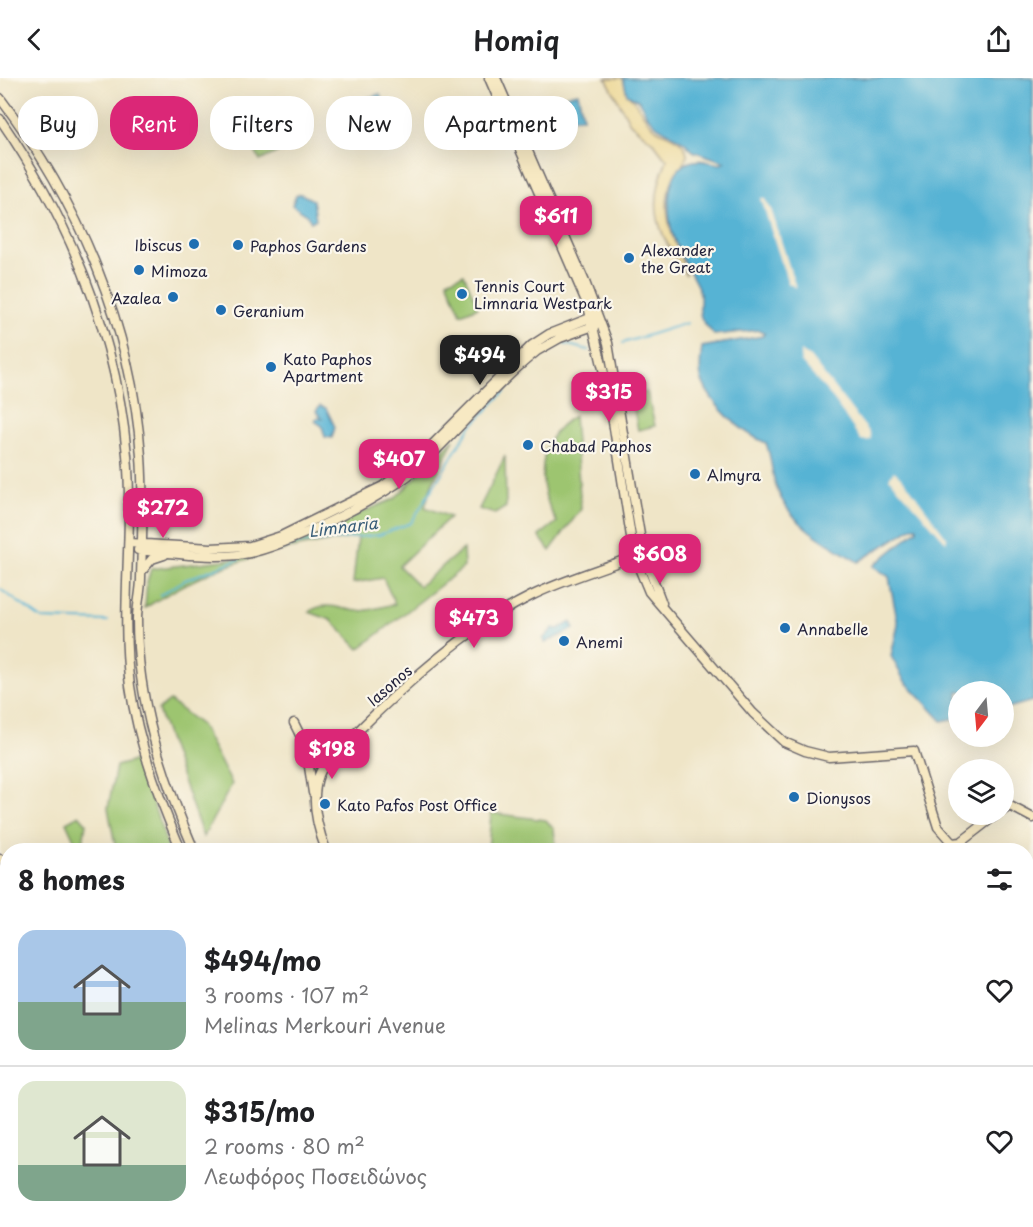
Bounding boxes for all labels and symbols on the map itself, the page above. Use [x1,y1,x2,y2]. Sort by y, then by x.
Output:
pin: $611 [520,196,592,247]
place label: Ibiscus [134,233,182,256]
place label: Paphos Gardens [250,234,367,257]
marker: Ibiscus [187,237,201,251]
marker: Paphos Gardens [231,238,245,252]
place label: Alexander the Great [641,238,714,278]
marker: Alexander the Great [622,251,636,265]
place label: Mimoza [151,259,208,282]
marker: Mimoza [132,263,146,277]
place label: Tennis Court Limnaria Westpark [474,274,612,314]
place label: Azalea [111,286,162,309]
marker: Tennis Court Limnaria Westpark [455,287,469,301]
marker: Azalea [166,290,180,304]
place label: Geranium [233,299,304,322]
marker: Geranium [214,303,228,317]
pin: $494 [444,335,516,386]
place label: Kato Paphos Apartment [283,347,372,387]
marker: Kato Paphos Apartment [264,360,278,374]
pin: $315 [573,372,645,423]
place label: Chabad Paphos [540,434,652,457]
marker: Chabad Paphos [521,438,535,452]
pin: $407 [363,439,435,490]
place label: Almyra [707,463,762,486]
marker: Almyra [688,467,702,481]
pin: $272 [127,488,199,539]
water label: Limnaria [307,510,380,542]
pin: $608 [624,534,696,585]
pin: $473 [438,598,510,649]
place label: Annabelle [797,617,868,640]
marker: Annabelle [778,621,792,635]
place label: Anemi [576,630,623,653]
marker: Anemi [557,634,571,648]
street label: Iasonos [361,659,417,711]
north arrow [948,681,1014,747]
pin: $198 [296,729,368,780]
place label: Dionysos [806,786,871,809]
marker: Dionysos [787,790,801,804]
place label: Kato Pafos Post Office [337,793,497,816]
marker: Kato Pafos Post Office [318,797,332,811]

